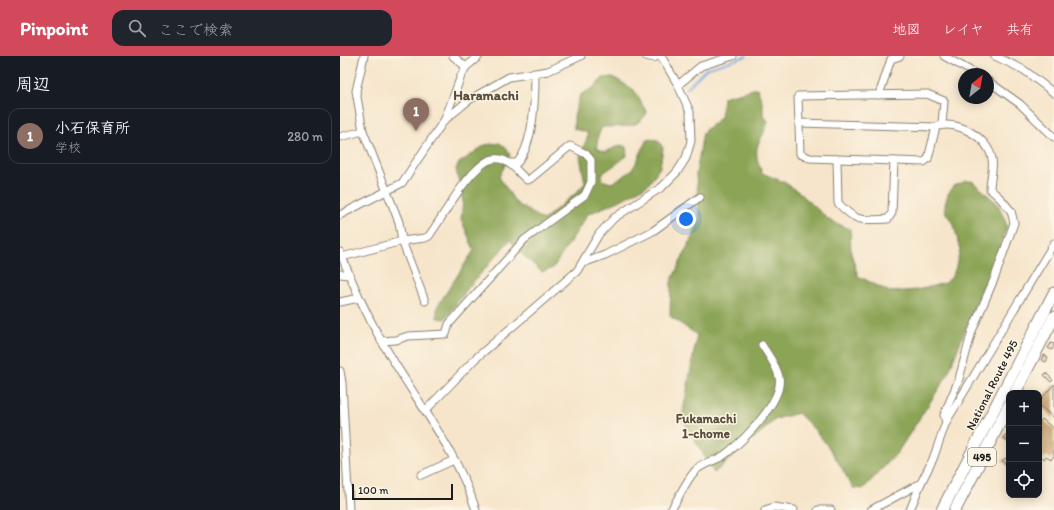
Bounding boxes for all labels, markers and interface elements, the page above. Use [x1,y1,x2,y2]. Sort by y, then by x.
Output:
search box [112,10,392,46]
text: Pinpoint [20,17,88,40]
icon: search [126,17,148,39]
text: ここで検索 [158,21,233,39]
text: 地図 [893,21,921,38]
text: レイヤ [943,21,984,38]
text: 共有 [1006,21,1034,38]
north arrow [958,68,994,104]
text: 周辺 [16,74,50,94]
district label: Haramachi [453,87,519,104]
pin: 1 [403,98,429,131]
text: 小石保育所 [55,119,130,137]
text: 1 [27,129,33,144]
text: 280 m [287,129,323,144]
text: 学校 [55,140,81,155]
your location [676,209,696,229]
street label: National Route 495 [963,338,1021,432]
map controls [1006,390,1042,498]
button: + [1006,390,1042,426]
district label: Fukamachi 1-chome [676,411,736,441]
button: − [1006,426,1042,462]
road number: 495 [968,448,996,466]
button: locate [1006,462,1042,498]
scale bar [352,482,453,501]
text: 100 m [358,484,388,497]

